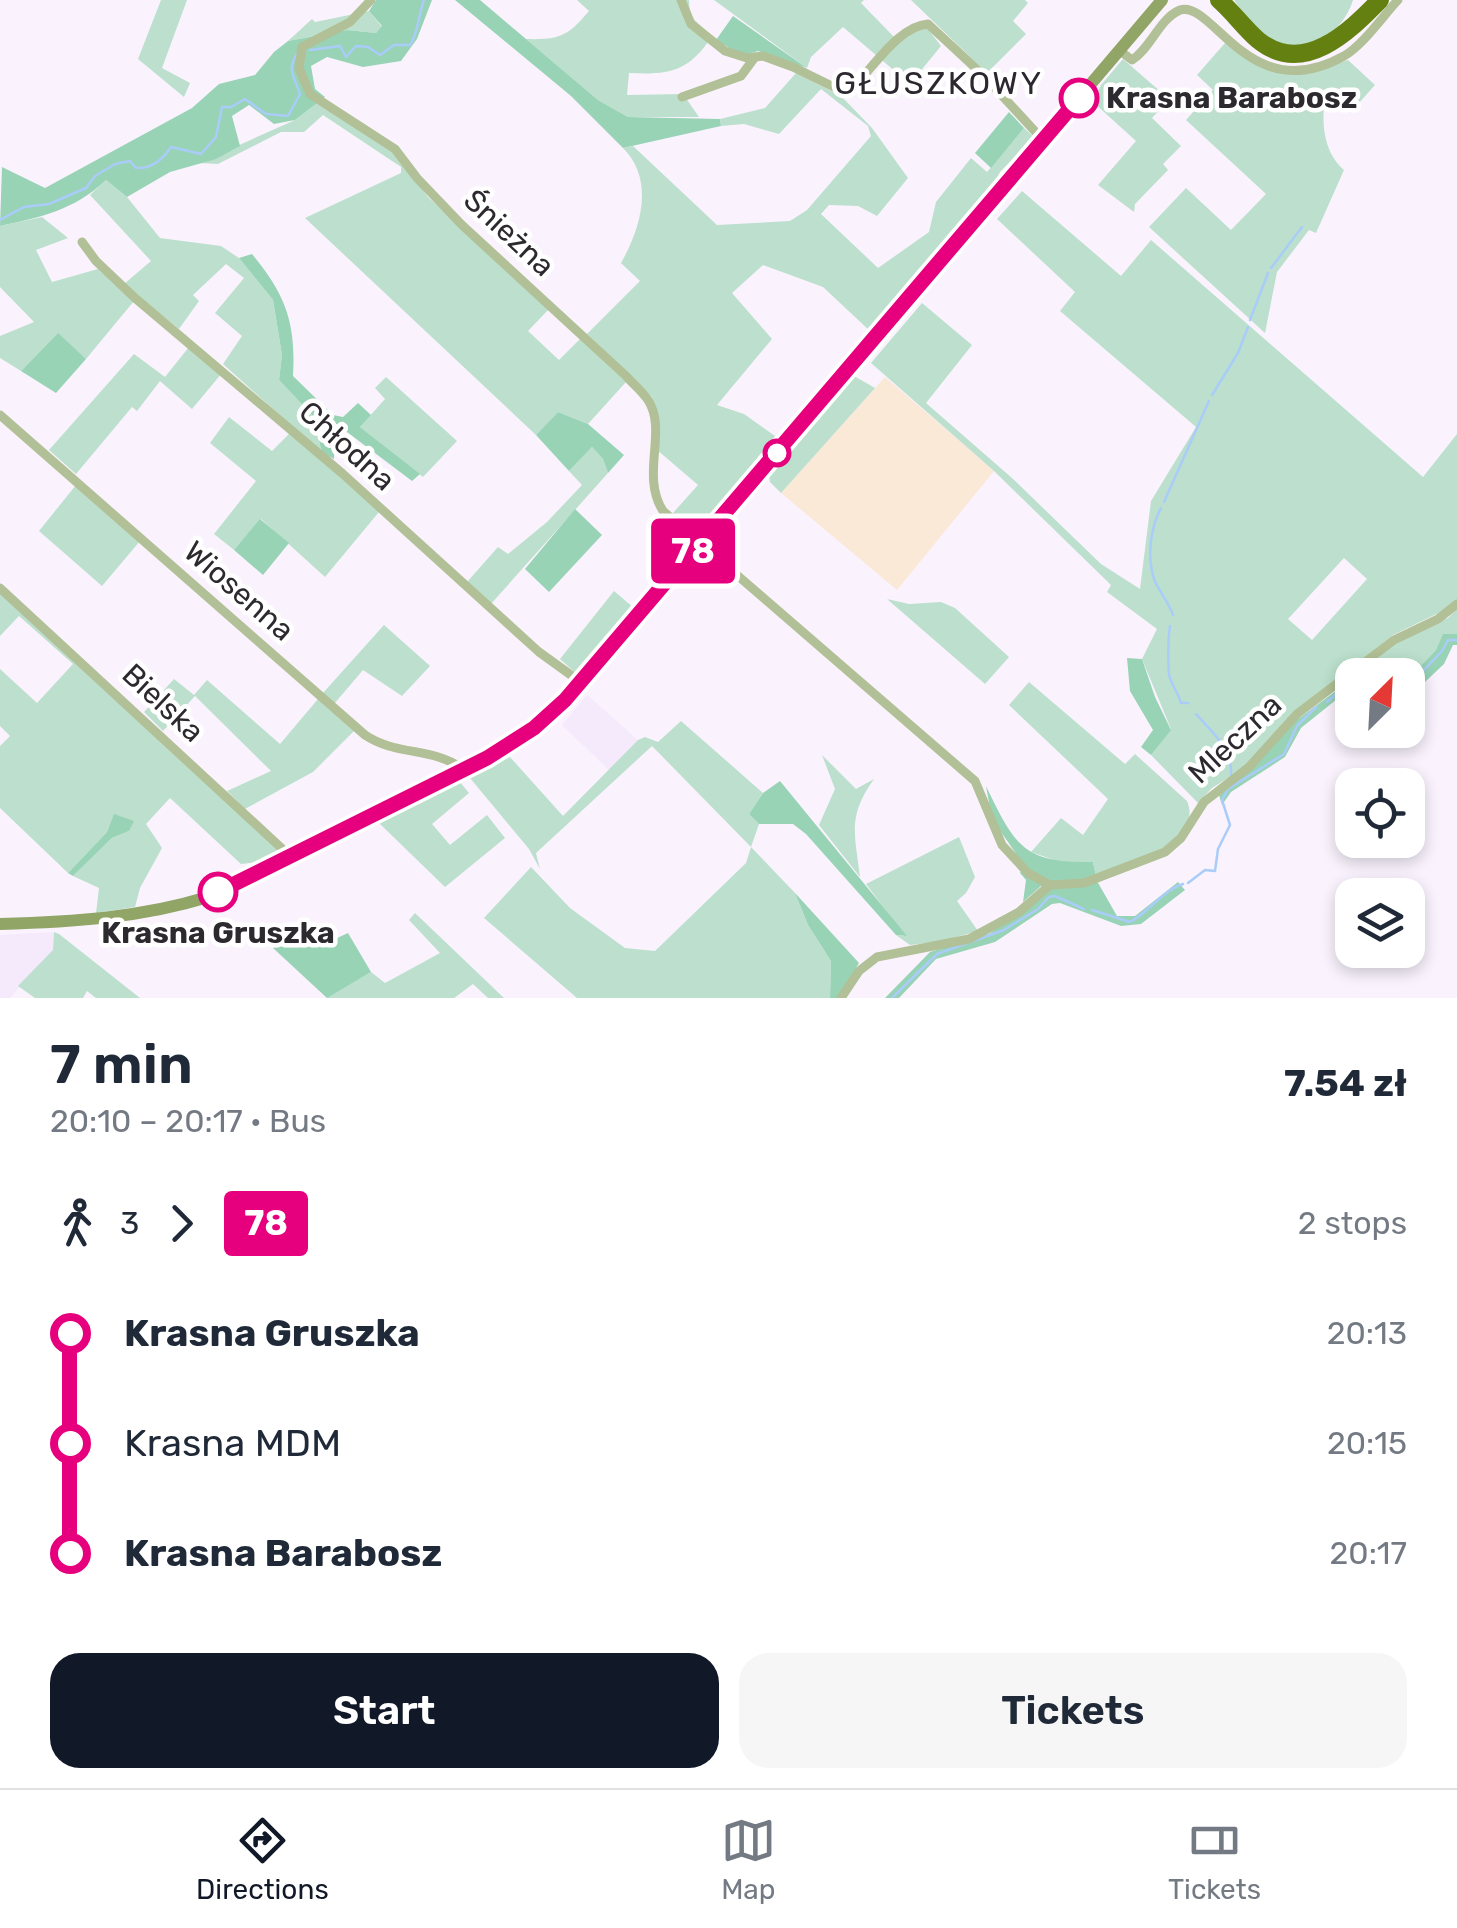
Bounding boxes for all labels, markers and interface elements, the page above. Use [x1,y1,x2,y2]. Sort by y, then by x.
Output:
district label: GŁUSZKOWY [834,64,1044,102]
marker: Krasna Barabosz [1060,79,1098,117]
place label: Krasna Barabosz [1106,80,1357,116]
street label: Śnieżna [456,182,562,284]
street label: Chłodna [292,394,402,498]
unlabelled marker [764,440,790,466]
line badge: 78 [648,518,738,584]
text: 78 [671,530,715,572]
street label: Wiosenna [177,534,301,648]
street label: Bielska [115,656,211,750]
north arrow [1335,658,1425,748]
map controls [1335,658,1425,968]
street label: Mleczna [1181,687,1289,791]
button: locate [1335,768,1425,858]
marker: Krasna Gruszka [199,873,237,911]
button: layers [1335,878,1425,968]
place label: Krasna Gruszka [101,915,335,951]
text: 7 min [50,1032,193,1097]
text: 7.54 zł [1284,1060,1407,1106]
text: 20:10 – 20:17 · Bus [50,1102,326,1140]
icon: walk [50,1196,105,1251]
icon: forward [154,1196,209,1251]
text: 78 [244,1202,288,1244]
text: 3 [120,1204,139,1242]
text: 2 stops [1298,1204,1407,1242]
text: Krasna Gruszka [124,1310,420,1356]
text: 20:13 [1327,1314,1407,1352]
text: Krasna MDM [124,1420,341,1466]
text: 20:15 [1327,1424,1407,1462]
text: Krasna Barabosz [124,1530,442,1576]
text: 20:17 [1330,1534,1407,1572]
button: Start [50,1653,719,1768]
button: Tickets [739,1653,1407,1768]
tab: Directions [196,1813,329,1906]
tab: Map [721,1813,776,1906]
tab: Tickets [1168,1813,1261,1906]

